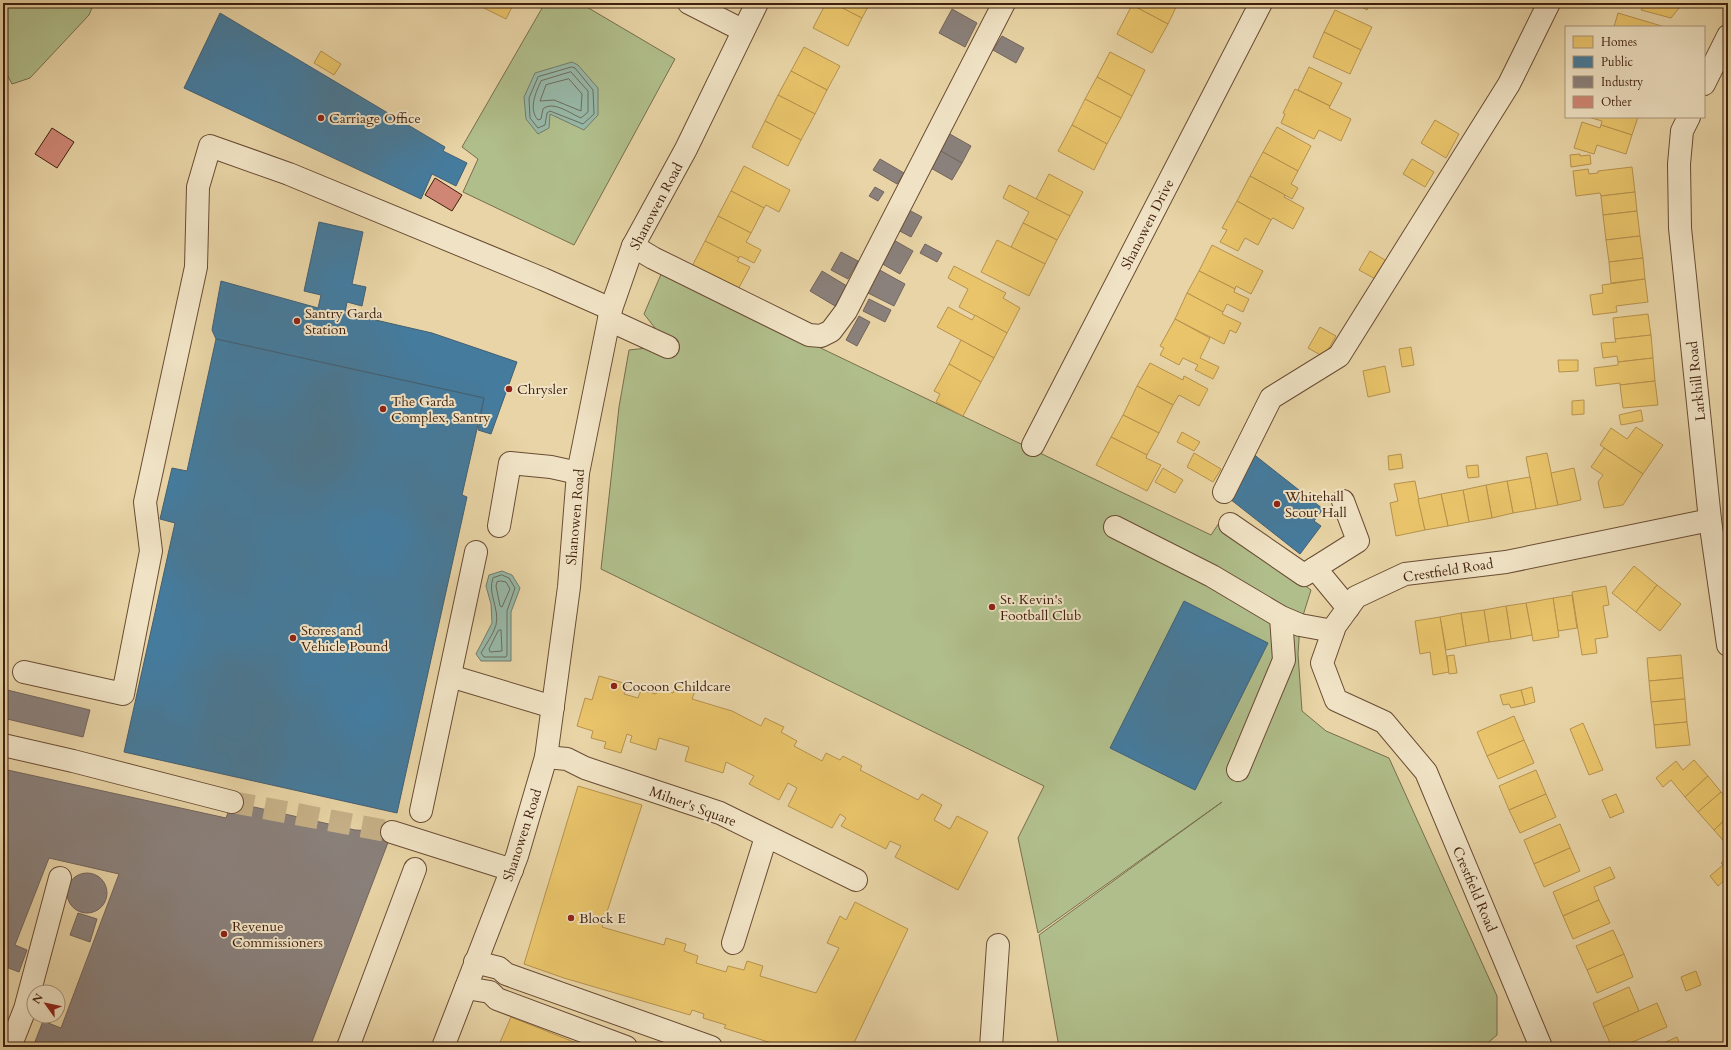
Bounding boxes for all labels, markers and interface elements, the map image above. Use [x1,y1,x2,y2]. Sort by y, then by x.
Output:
legend [1565,26,1705,118]
text: Homes [1601,34,1637,50]
text: Public [1601,54,1634,70]
text: Industry [1601,74,1644,90]
text: Other [1601,94,1632,110]
place label: Carriage Office [329,109,421,128]
marker: Carriage Office [316,113,326,123]
street label: Shanowen Road [625,159,688,253]
street label: Shanowen Drive [1116,176,1178,273]
place label: Santry Garda Station [305,304,382,339]
marker: Santry Garda Station [292,316,302,326]
street label: Larkhill Road [1683,339,1710,422]
place label: Chrysler [517,380,568,399]
marker: Chrysler [504,384,514,394]
place label: The Garda Complex, Santry [391,392,491,427]
marker: The Garda Complex, Santry [378,404,388,414]
street label: Shanowen Road [562,468,589,566]
place label: Whitehall Scout Hall [1284,487,1347,522]
marker: Whitehall Scout Hall [1272,499,1282,509]
street label: Crestfield Road [1402,554,1495,587]
place label: St. Kevin's Football Club [1000,590,1081,625]
marker: St. Kevin's Football Club [987,602,997,612]
place label: Stores and Vehicle Pound [301,621,389,656]
marker: Stores and Vehicle Pound [288,633,298,643]
place label: Cocoon Childcare [622,677,731,696]
marker: Cocoon Childcare [609,681,619,691]
street label: Milner's Square [647,782,739,831]
street label: Shanowen Road [499,786,547,884]
street label: Crestfield Road [1448,844,1501,935]
place label: Block E [579,909,626,928]
marker: Block E [566,913,576,923]
place label: Revenue Commissioners [232,917,323,952]
marker: Revenue Commissioners [219,929,229,939]
north arrow [26,984,66,1024]
text: N [29,990,47,1007]

